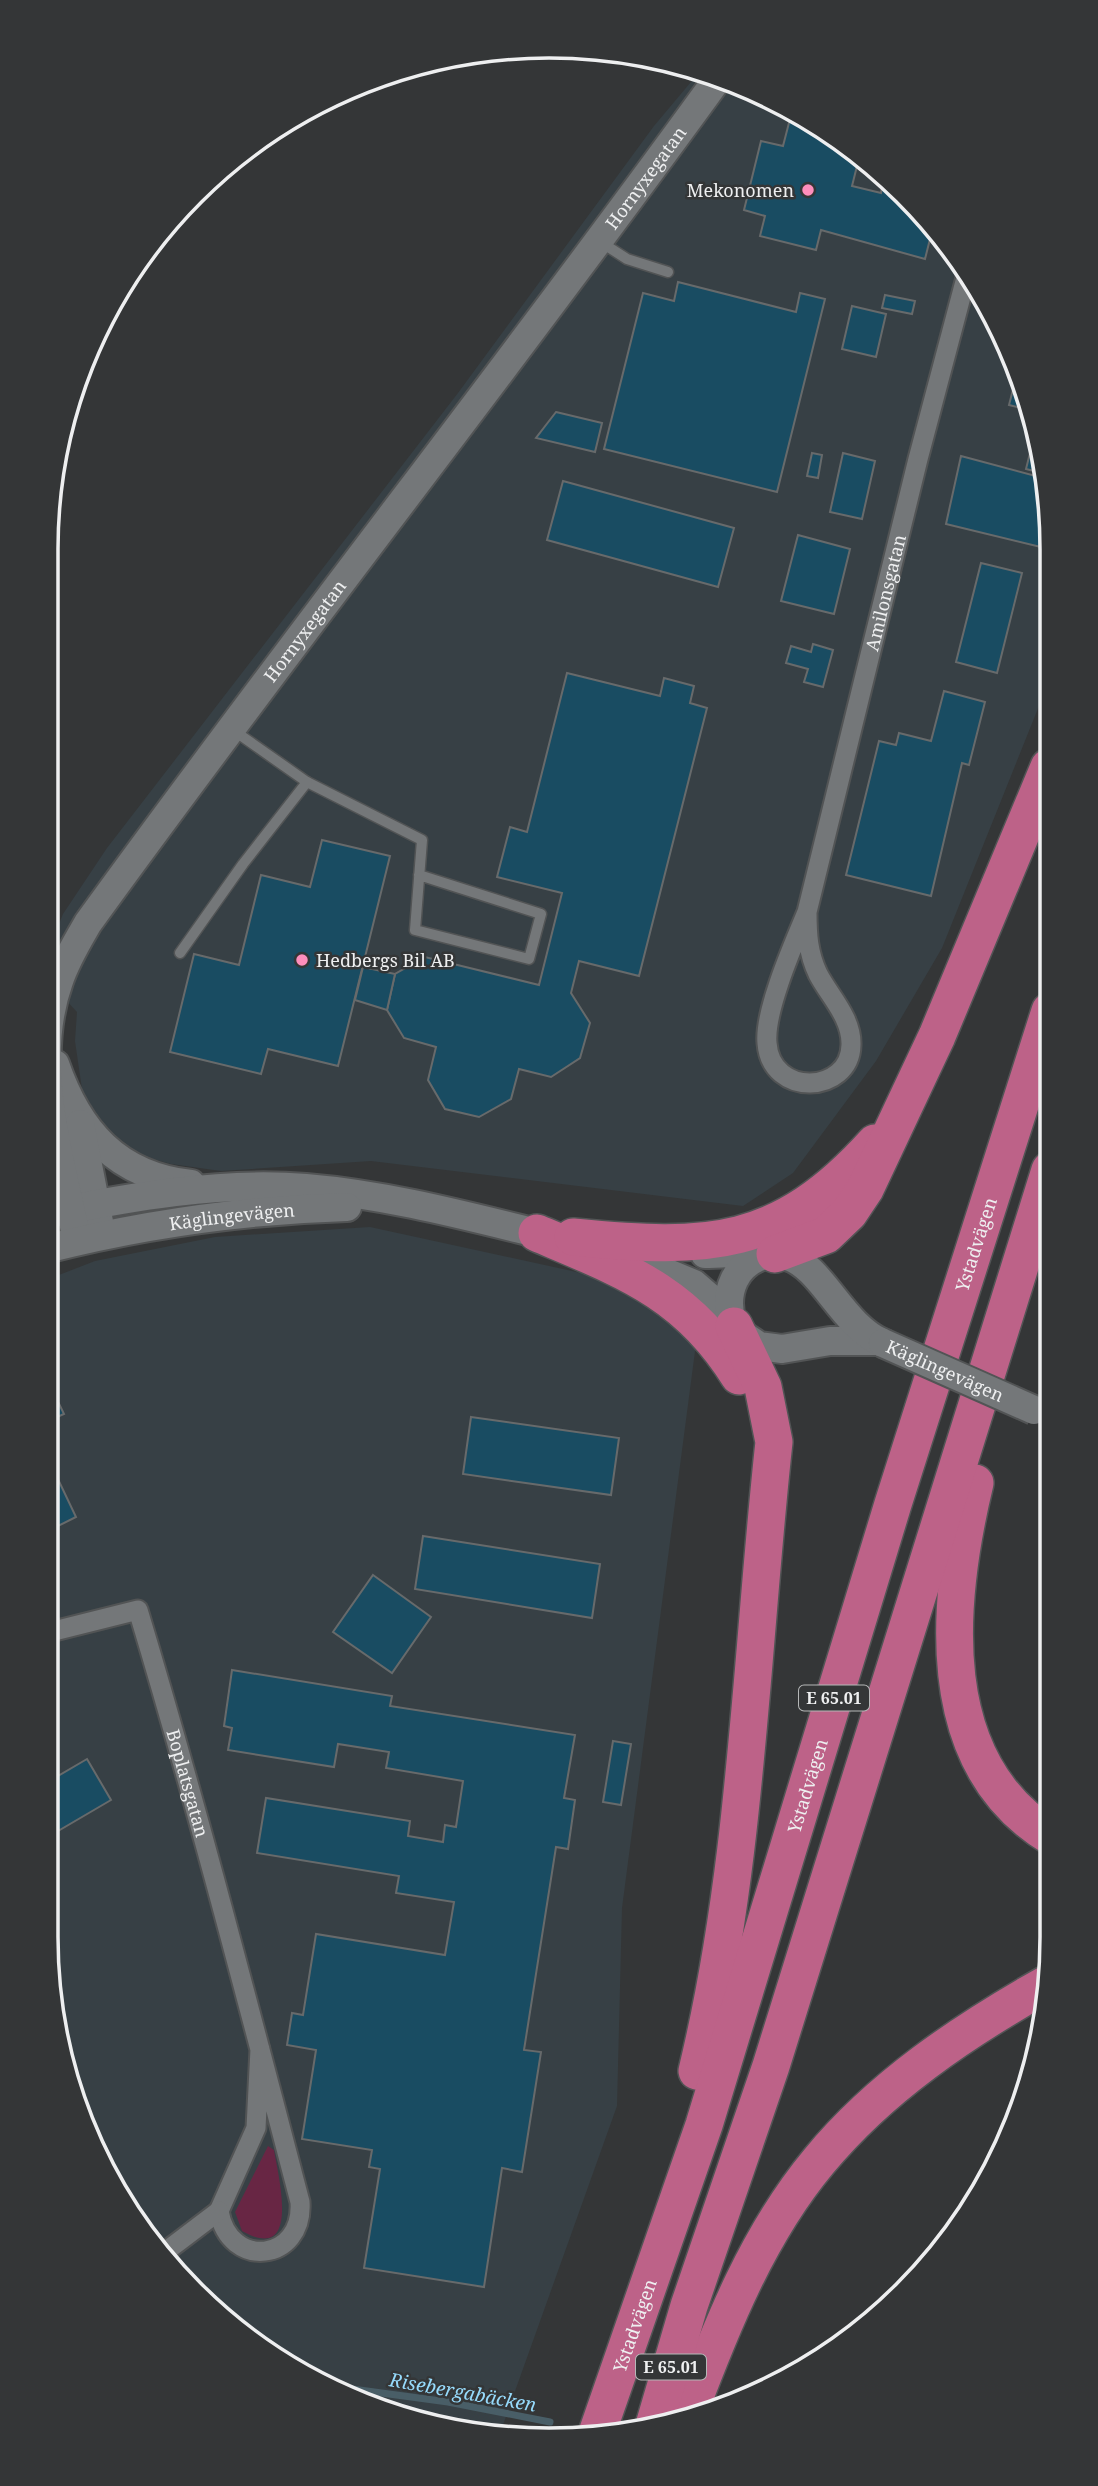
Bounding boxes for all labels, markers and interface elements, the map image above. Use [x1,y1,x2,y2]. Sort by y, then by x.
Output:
street label: Hornyxegatan [599,121,692,234]
place label: Mekonomen [687,178,794,202]
marker: Mekonomen [800,182,816,198]
street label: Amilonsgatan [859,532,911,653]
street label: Hornyxegatan [258,574,351,687]
place label: Hedbergs Bil AB [316,948,455,972]
marker: Hedbergs Bil AB [294,952,310,968]
street label: Ystadvägen [949,1194,1002,1295]
street label: Käglingevägen [167,1198,296,1235]
street label: Käglingevägen [883,1334,1008,1407]
road number: E 65.01 [799,1686,869,1710]
street label: Boplatsgatan [161,1726,215,1840]
street label: Ystadvägen [781,1735,833,1837]
street label: Ystadvägen [607,2275,662,2376]
road number: E 65.01 [636,2354,706,2380]
water label: Risebergabäcken [386,2366,539,2418]

